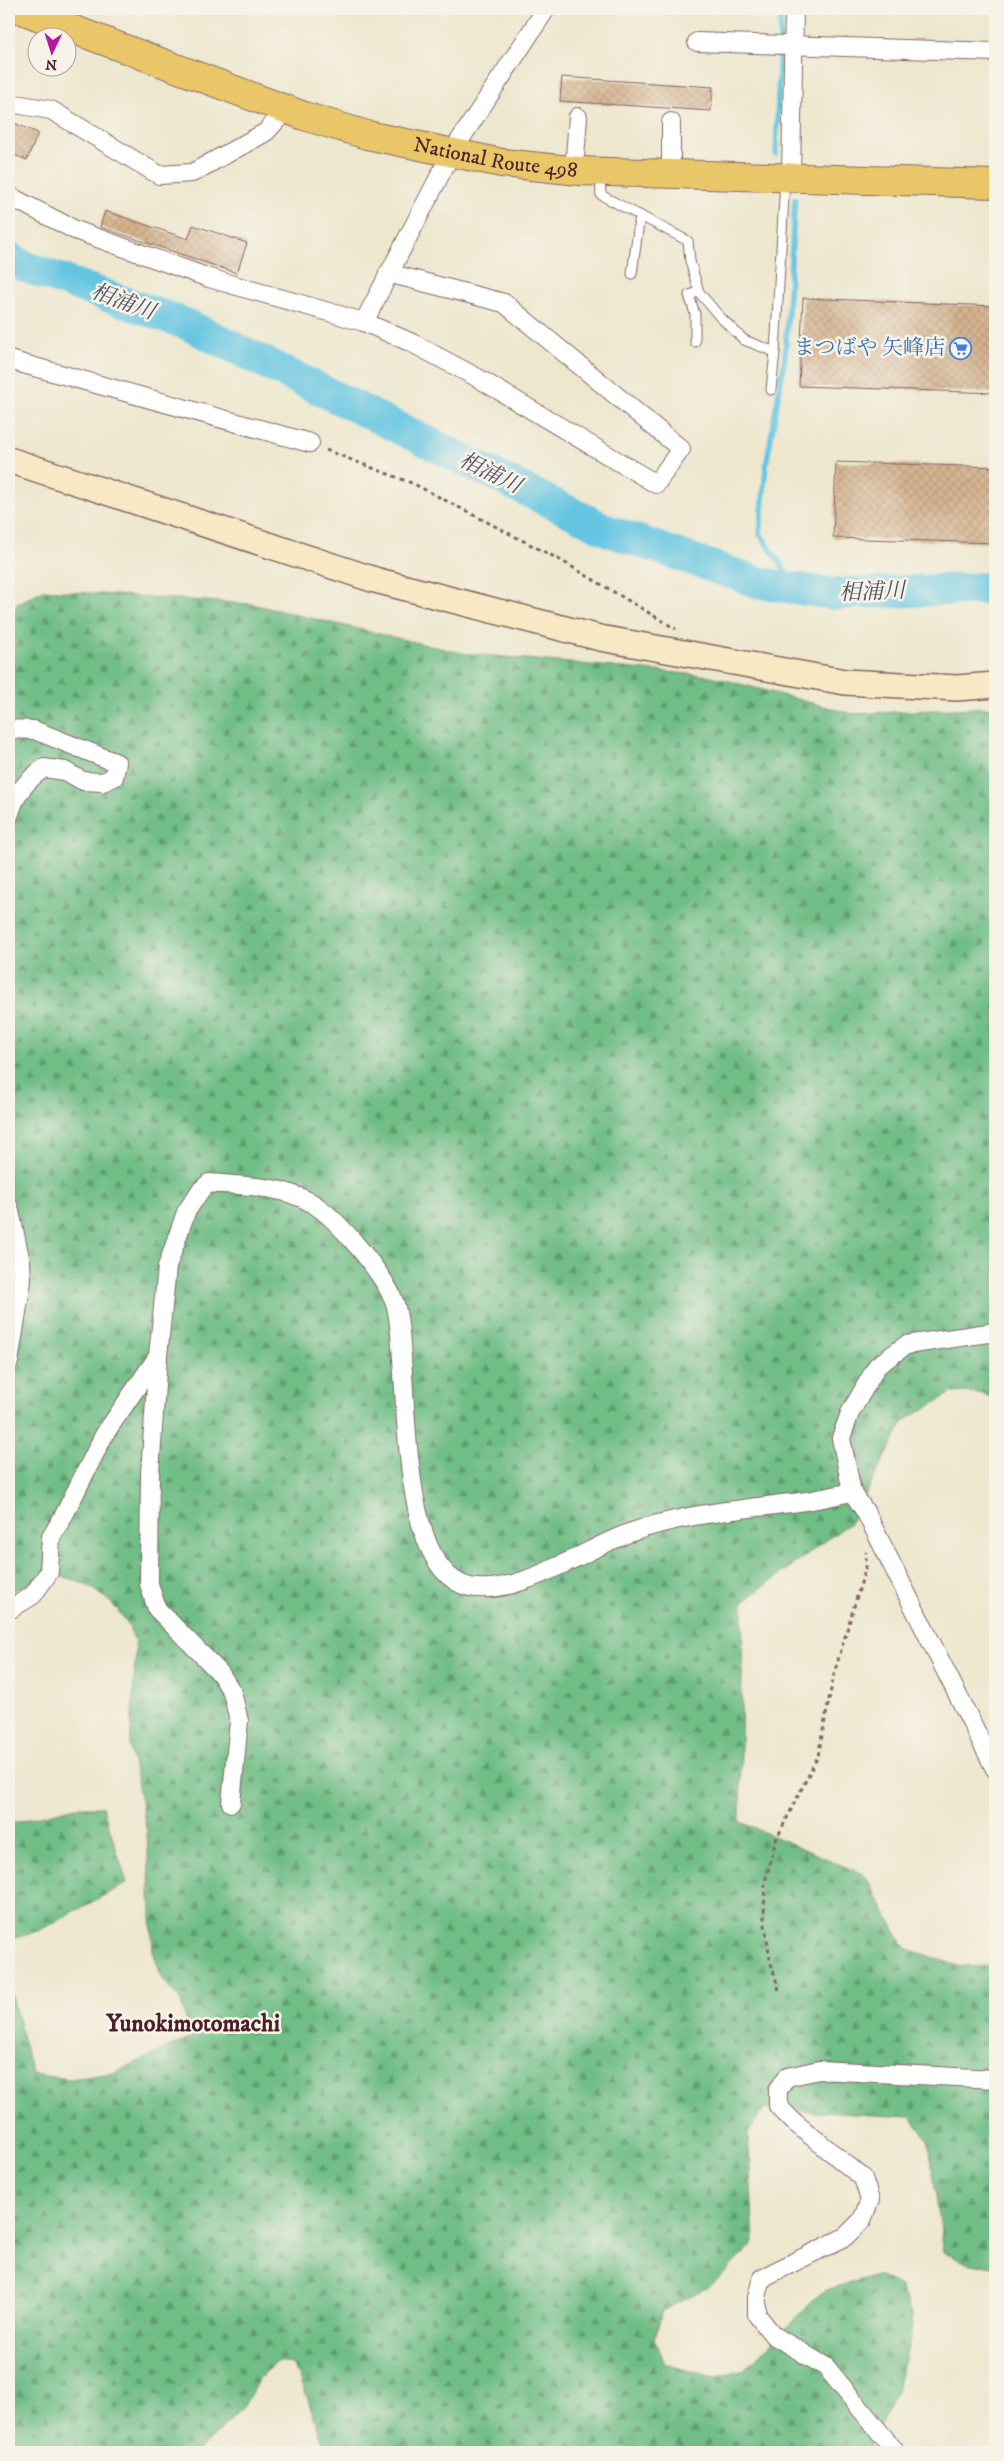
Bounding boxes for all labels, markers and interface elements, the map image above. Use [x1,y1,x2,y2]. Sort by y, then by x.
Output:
north arrow [28,28,78,78]
text: N [44,55,58,73]
street label: National Route 498 [411,132,579,184]
water label: 相浦川 [87,278,160,327]
place label: まつばや 矢峰店 [793,335,945,361]
supermarket icon: まつばや 矢峰店 [949,336,973,360]
water label: 相浦川 [454,446,527,500]
water label: 相浦川 [839,577,907,607]
district label: Yunokimotomachi [105,2009,280,2039]

